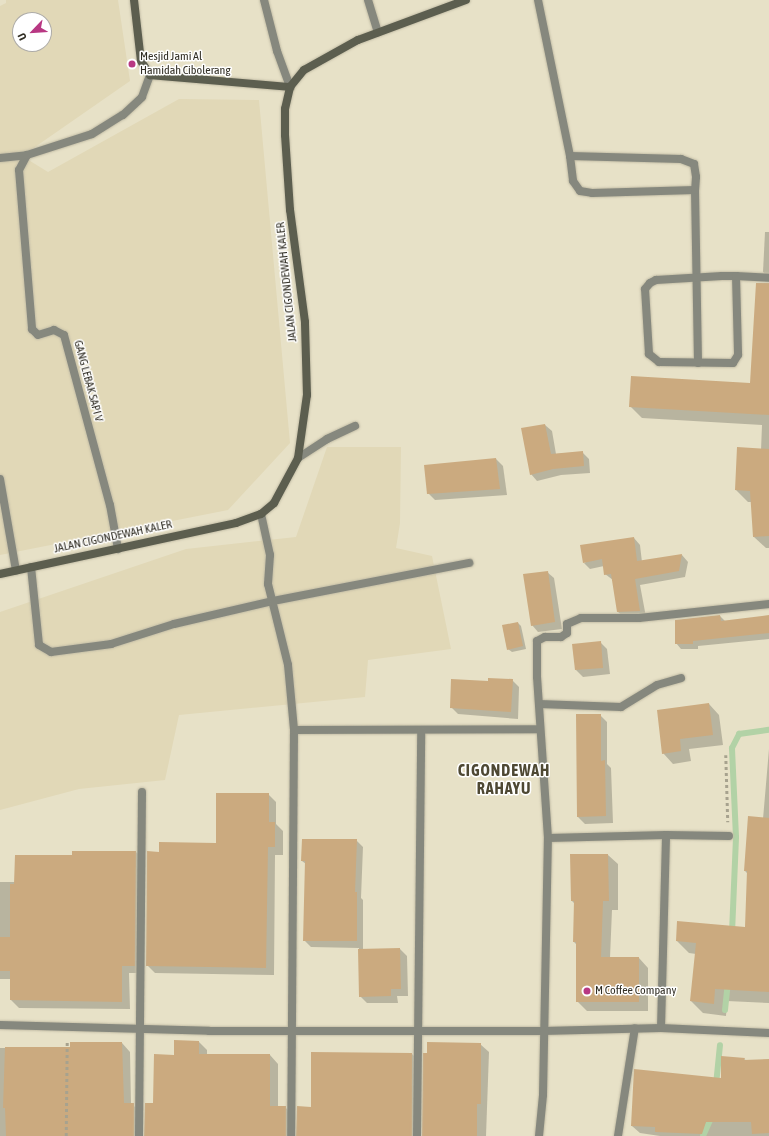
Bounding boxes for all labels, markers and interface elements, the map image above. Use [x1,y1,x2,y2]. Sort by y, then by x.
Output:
north arrow [12,12,52,52]
text: U [15,31,29,42]
place label: Mesjid Jami Al Hamidah Cibolerang [140,50,231,78]
marker: Mesjid Jami Al Hamidah Cibolerang [127,59,137,69]
street label: JALAN CIGONDEWAH KALER [274,221,300,343]
street label: GANG LEBAK SAPI V [70,339,106,423]
street label: JALAN CIGONDEWAH KALER [53,517,173,557]
district label: CIGONDEWAH RAHAYU [458,760,550,798]
place label: M Coffee Company [595,984,676,998]
marker: M Coffee Company [582,986,592,996]

